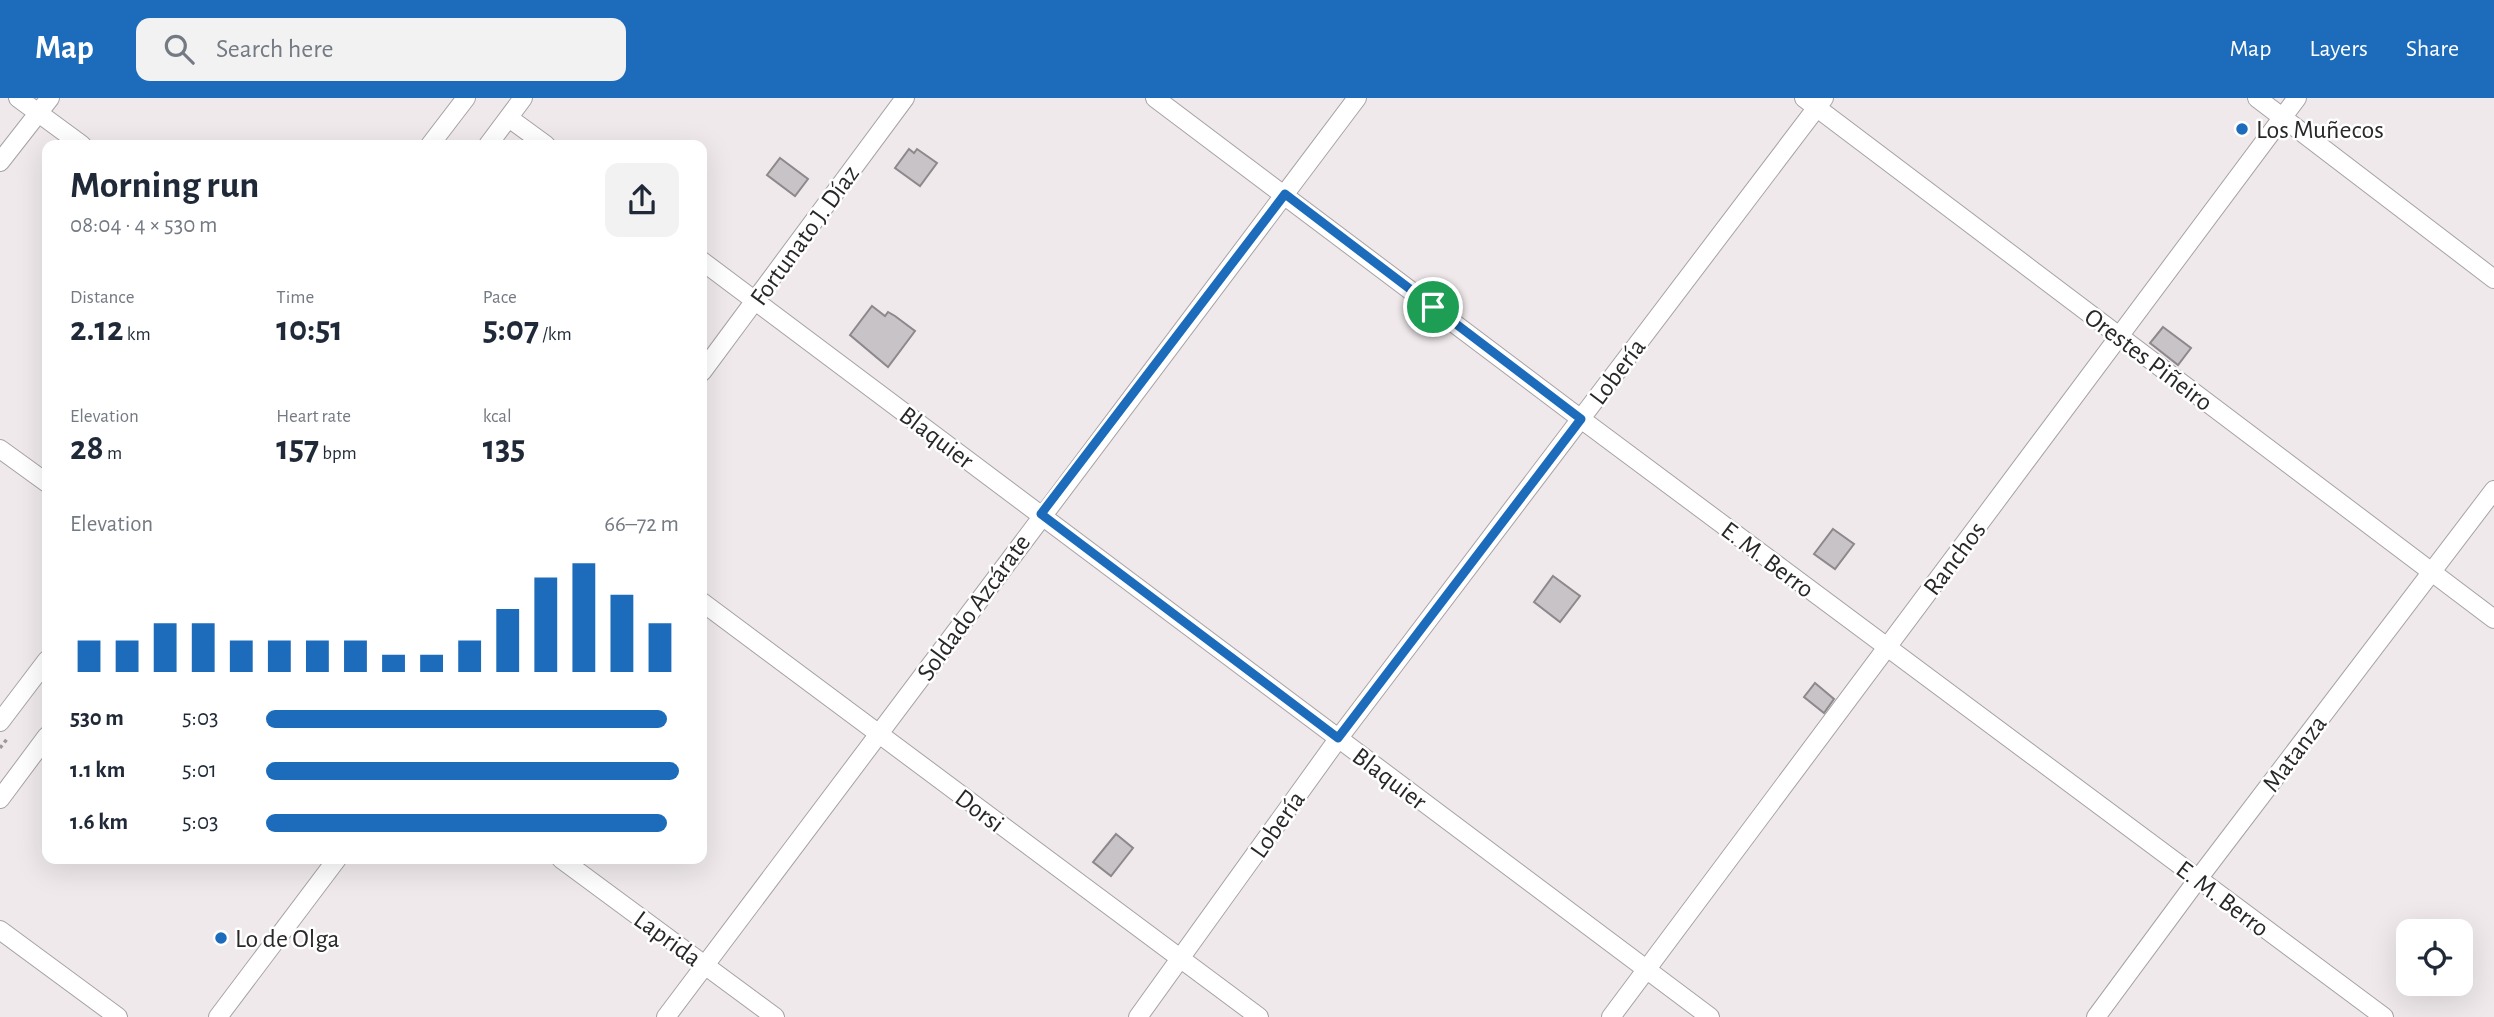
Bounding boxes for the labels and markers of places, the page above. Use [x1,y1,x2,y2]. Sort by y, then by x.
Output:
place label: Los Muñecos [2256,117,2384,143]
marker: Los Muñecos [2234,121,2250,137]
pin [1403,277,1463,337]
place label: Lo de Olga [235,926,340,952]
marker: Lo de Olga [213,930,229,946]

